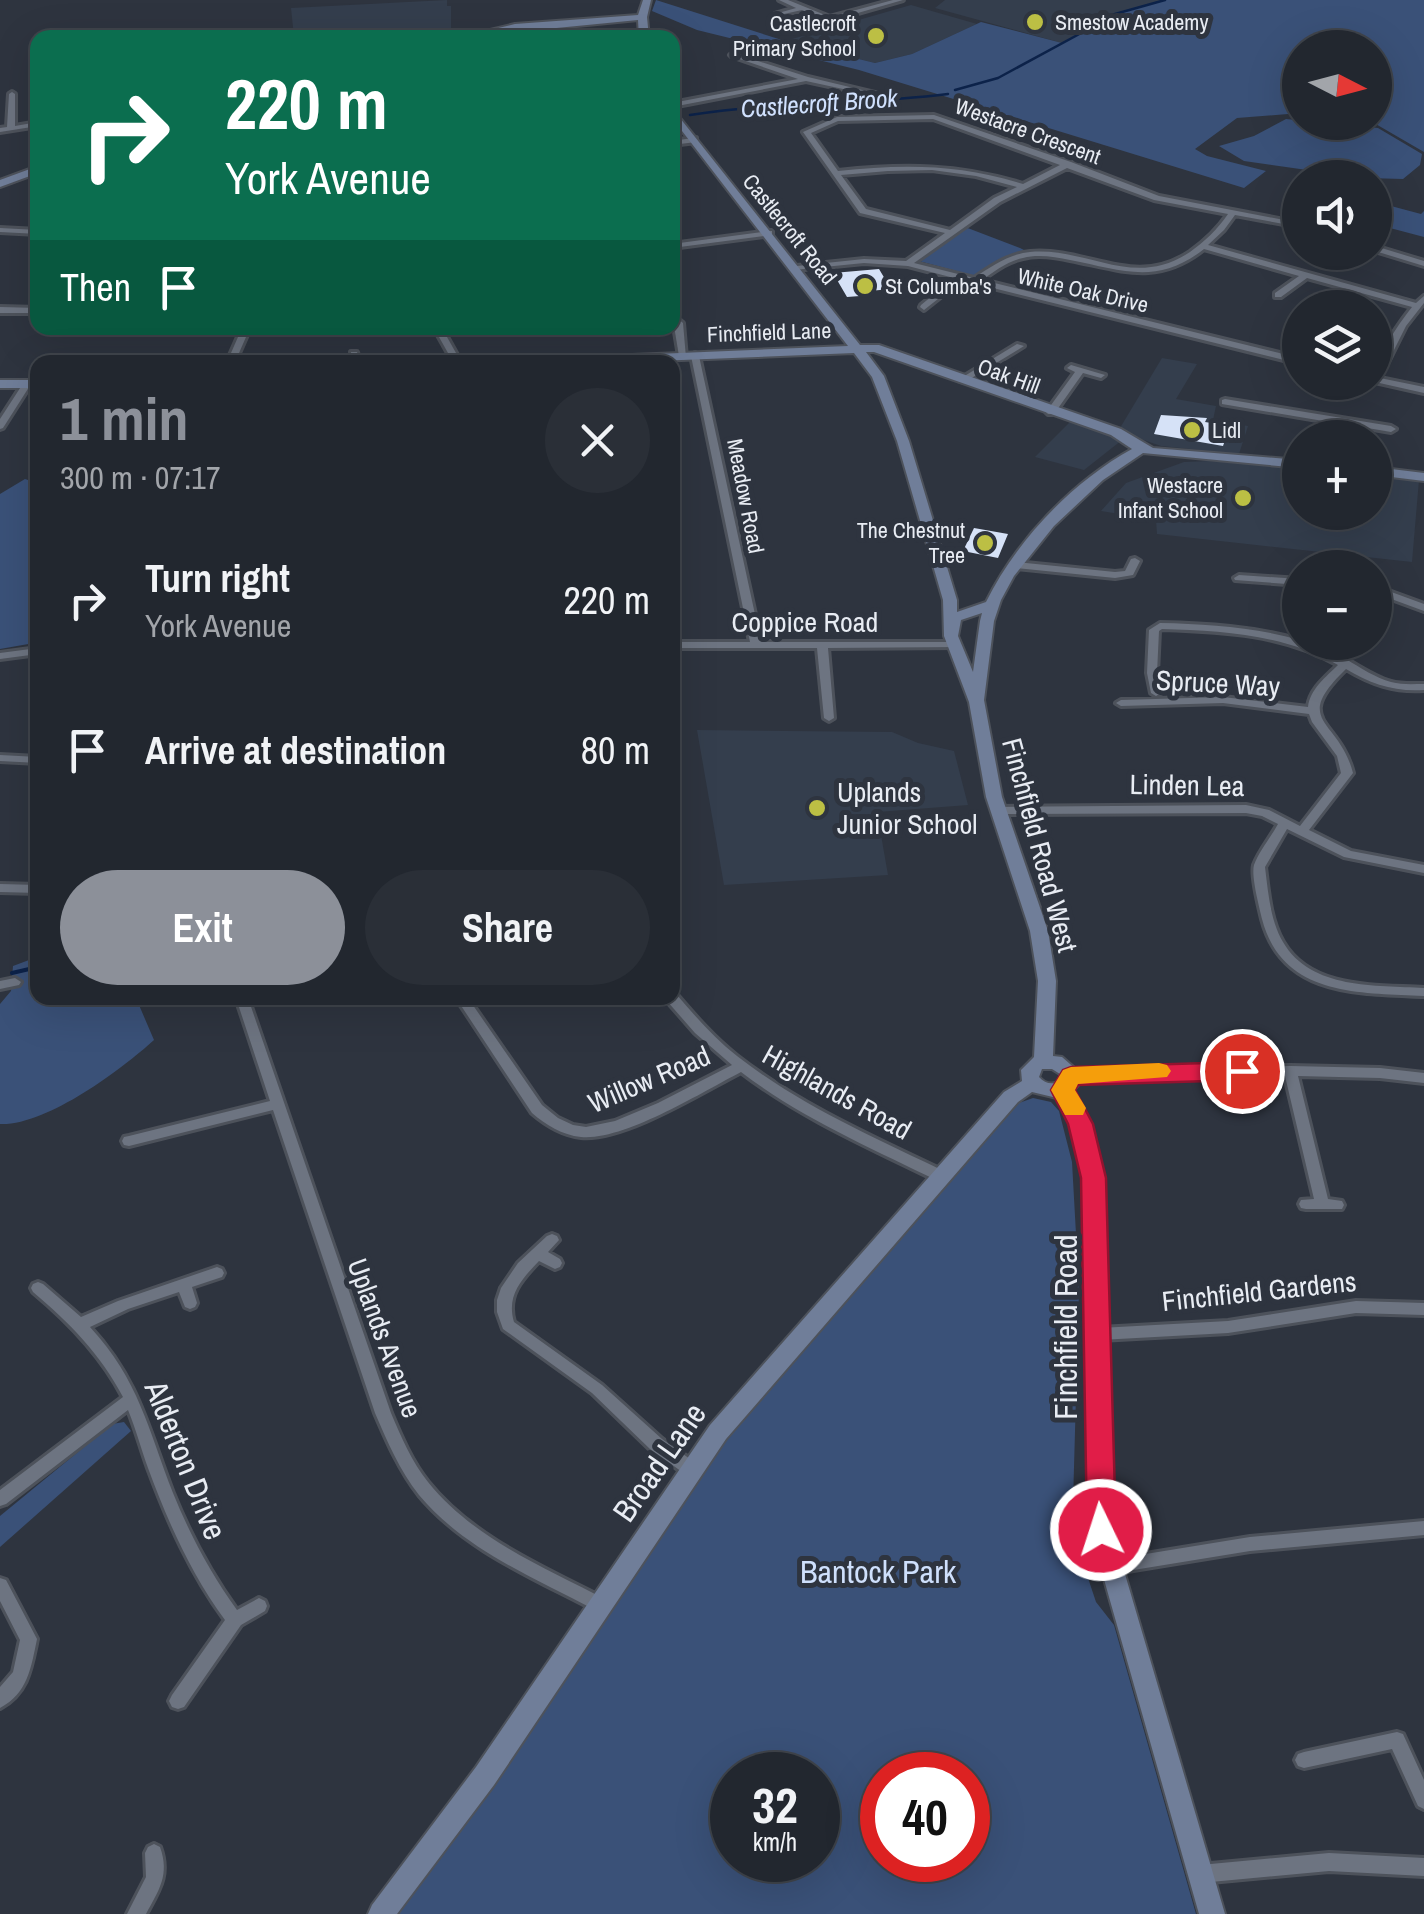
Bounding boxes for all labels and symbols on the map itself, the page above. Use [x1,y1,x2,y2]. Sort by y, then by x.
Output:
place label: Smestow Academy [1055,7,1208,37]
place label: Castlecroft Primary School [733,8,856,63]
marker: Smestow Academy [1024,11,1046,33]
marker: Castlecroft Primary School [865,25,887,47]
north arrow [1282,30,1392,140]
water label: Castlecroft Brook [739,81,899,125]
street label: Westacre Crescent [951,91,1105,171]
street label: Castlecroft Road [736,167,844,291]
street label: White Oak Drive [1015,260,1151,320]
place label: St Columba's [885,271,992,301]
marker: St Columba's [854,275,876,297]
street label: Finchfield Lane [706,315,832,349]
street label: Oak Hill [974,351,1044,401]
place label: Lidl [1212,415,1241,445]
marker: Lidl [1181,419,1203,441]
street label: Meadow Road [720,436,772,556]
place label: Westacre Infant School [1118,470,1223,525]
marker: Westacre Infant School [1232,487,1254,509]
place label: The Chestnut Tree [857,515,965,570]
marker: The Chestnut Tree [974,532,996,554]
street label: Coppice Road [732,603,878,641]
street label: Spruce Way [1155,661,1282,705]
street label: Finchfield Road West [993,734,1087,956]
street label: Linden Lea [1129,765,1245,805]
place label: Uplands Junior School [837,773,977,843]
marker: Uplands Junior School [806,797,828,819]
pin [1200,1029,1285,1114]
street label: Highlands Road [756,1035,918,1149]
street label: Willow Road [582,1036,716,1122]
street label: Finchfield Road [1044,1234,1087,1420]
street label: Uplands Avenue [339,1253,431,1423]
street label: Finchfield Gardens [1160,1262,1358,1320]
street label: Alderton Drive [134,1373,237,1546]
street label: Broad Lane [602,1394,716,1530]
position arrow [1049,1478,1153,1582]
park label: Bantock Park [800,1550,957,1593]
speed limit sign: 40 [860,1752,990,1882]

